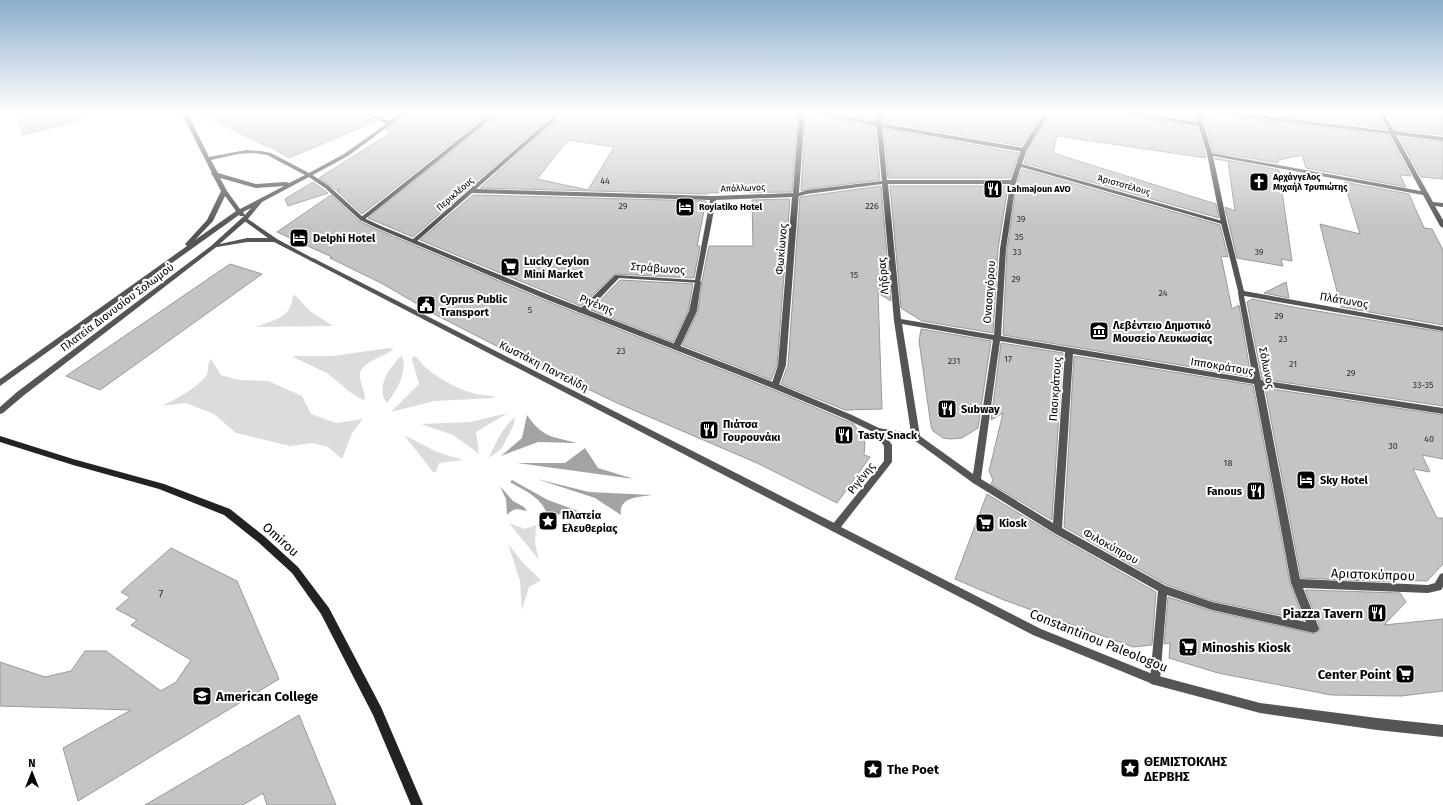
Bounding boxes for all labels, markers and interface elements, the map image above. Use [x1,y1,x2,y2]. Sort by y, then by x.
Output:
church icon: Αρχάγγελος Μιχαήλ Τρυπιώτης [1248,171,1270,193]
place label: Αρχάγγελος Μιχαήλ Τρυπιώτης [1272,172,1348,193]
street label: Ἀριστοτέλους [1096,173,1152,198]
street label: Περικλέους [434,175,476,213]
house number: 44 [600,176,610,186]
restaurant icon: Lahmajoun AVO [982,178,1004,200]
street label: Απόλλωνος [720,182,766,194]
place label: Lahmajoun AVO [1007,184,1071,194]
hotel icon: Royiatiko Hotel [674,196,696,218]
house number: 29 [618,201,628,211]
house number: 226 [865,201,879,211]
place label: Royiatiko Hotel [699,202,763,212]
house number: 39 [1016,214,1026,224]
street label: Φωκίωνος [773,223,790,275]
hotel icon: Delphi Hotel [288,227,310,249]
place label: Delphi Hotel [313,232,376,245]
house number: 35 [1014,232,1024,242]
house number: 33 [1013,247,1021,257]
house number: 39 [1254,247,1264,257]
place label: Lucky Ceylon Mini Market [524,255,589,281]
supermarket icon: Lucky Ceylon Mini Market [499,256,521,278]
street label: Λήδρας [875,257,892,295]
street label: Πλατεία Διονυσίου Σολωμού [58,260,177,354]
street label: Στράβωνος [630,260,686,277]
street label: Ονασαγόρου [981,260,998,324]
house number: 15 [850,270,859,280]
house number: 29 [1011,274,1021,284]
house number: 24 [1158,288,1168,298]
street label: Πλάτωνος [1319,290,1369,311]
street label: Ριγένης [577,292,616,317]
place label: Cyprus Public Transport [440,293,508,319]
public building icon: Cyprus Public Transport [415,294,437,316]
house number: 5 [528,305,533,315]
house number: 29 [1274,311,1284,321]
place label: Λεβέντειο Δημοτικό Μουσείο Λευκωσίας [1112,319,1213,345]
museum icon: Λεβέντειο Δημοτικό Μουσείο Λευκωσίας [1088,320,1110,342]
house number: 23 [1279,334,1287,344]
street label: Kωστάκη Παντελίδη [497,338,591,395]
house number: 23 [617,346,625,356]
street label: Σόλωνος [1256,346,1277,390]
house number: 17 [1004,354,1012,364]
street label: Ιπποκράτους [1189,355,1254,378]
house number: 231 [948,356,960,366]
street label: Πασικράτους [1047,356,1064,422]
house number: 21 [1289,359,1297,369]
house number: 29 [1346,368,1356,378]
house number: 33-35 [1412,380,1434,390]
restaurant icon: Subway [936,398,958,420]
place label: Subway [961,403,1000,416]
place label: Πιάτσα Γουρουνάκι [723,418,780,444]
restaurant icon: Πιάτσα Γουρουνάκι [698,419,720,441]
restaurant icon: Tasty Snack [833,424,855,446]
place label: Tasty Snack [858,429,918,442]
house number: 40 [1424,434,1434,444]
house number: 30 [1388,441,1398,451]
house number: 18 [1224,458,1232,468]
street label: Ριγένης [845,460,878,497]
hotel icon: Sky Hotel [1295,469,1317,491]
place label: Sky Hotel [1320,474,1369,487]
restaurant icon: Fanous [1245,480,1267,502]
place label: Fanous [1207,485,1243,498]
place label: Πλατεία Ελευθερίας [562,509,618,535]
place icon: Πλατεία Ελευθερίας [537,510,559,532]
supermarket icon: Kiosk [974,512,996,534]
place label: Kiosk [999,517,1028,530]
street label: Omirou [259,519,302,560]
street label: Φιλοκύπρου [1081,526,1141,567]
street label: Αριστοκύπρου [1331,566,1415,583]
house number: 7 [159,588,164,601]
restaurant icon: Piazza Tavern [1366,602,1388,624]
street label: Constantinou Paleologou [1028,606,1170,675]
place label: Piazza Tavern [1283,606,1363,621]
supermarket icon: Minoshis Kiosk [1177,636,1199,658]
place label: Minoshis Kiosk [1202,640,1292,655]
supermarket icon: Center Point [1394,663,1416,685]
place label: Center Point [1318,667,1392,682]
school or university icon: American College [191,685,213,707]
place label: American College [215,689,318,704]
north arrow [12,753,52,793]
place label: ΘΕΜΙΣΤΟΚΛΗΣ ΔΕΡΒΗΣ [1143,754,1227,784]
text: N [28,757,36,770]
place icon: ΘΕΜΙΣΤΟΚΛΗΣ ΔΕΡΒΗΣ [1119,757,1141,779]
place icon: The Poet [862,758,884,780]
place label: The Poet [887,762,940,777]

